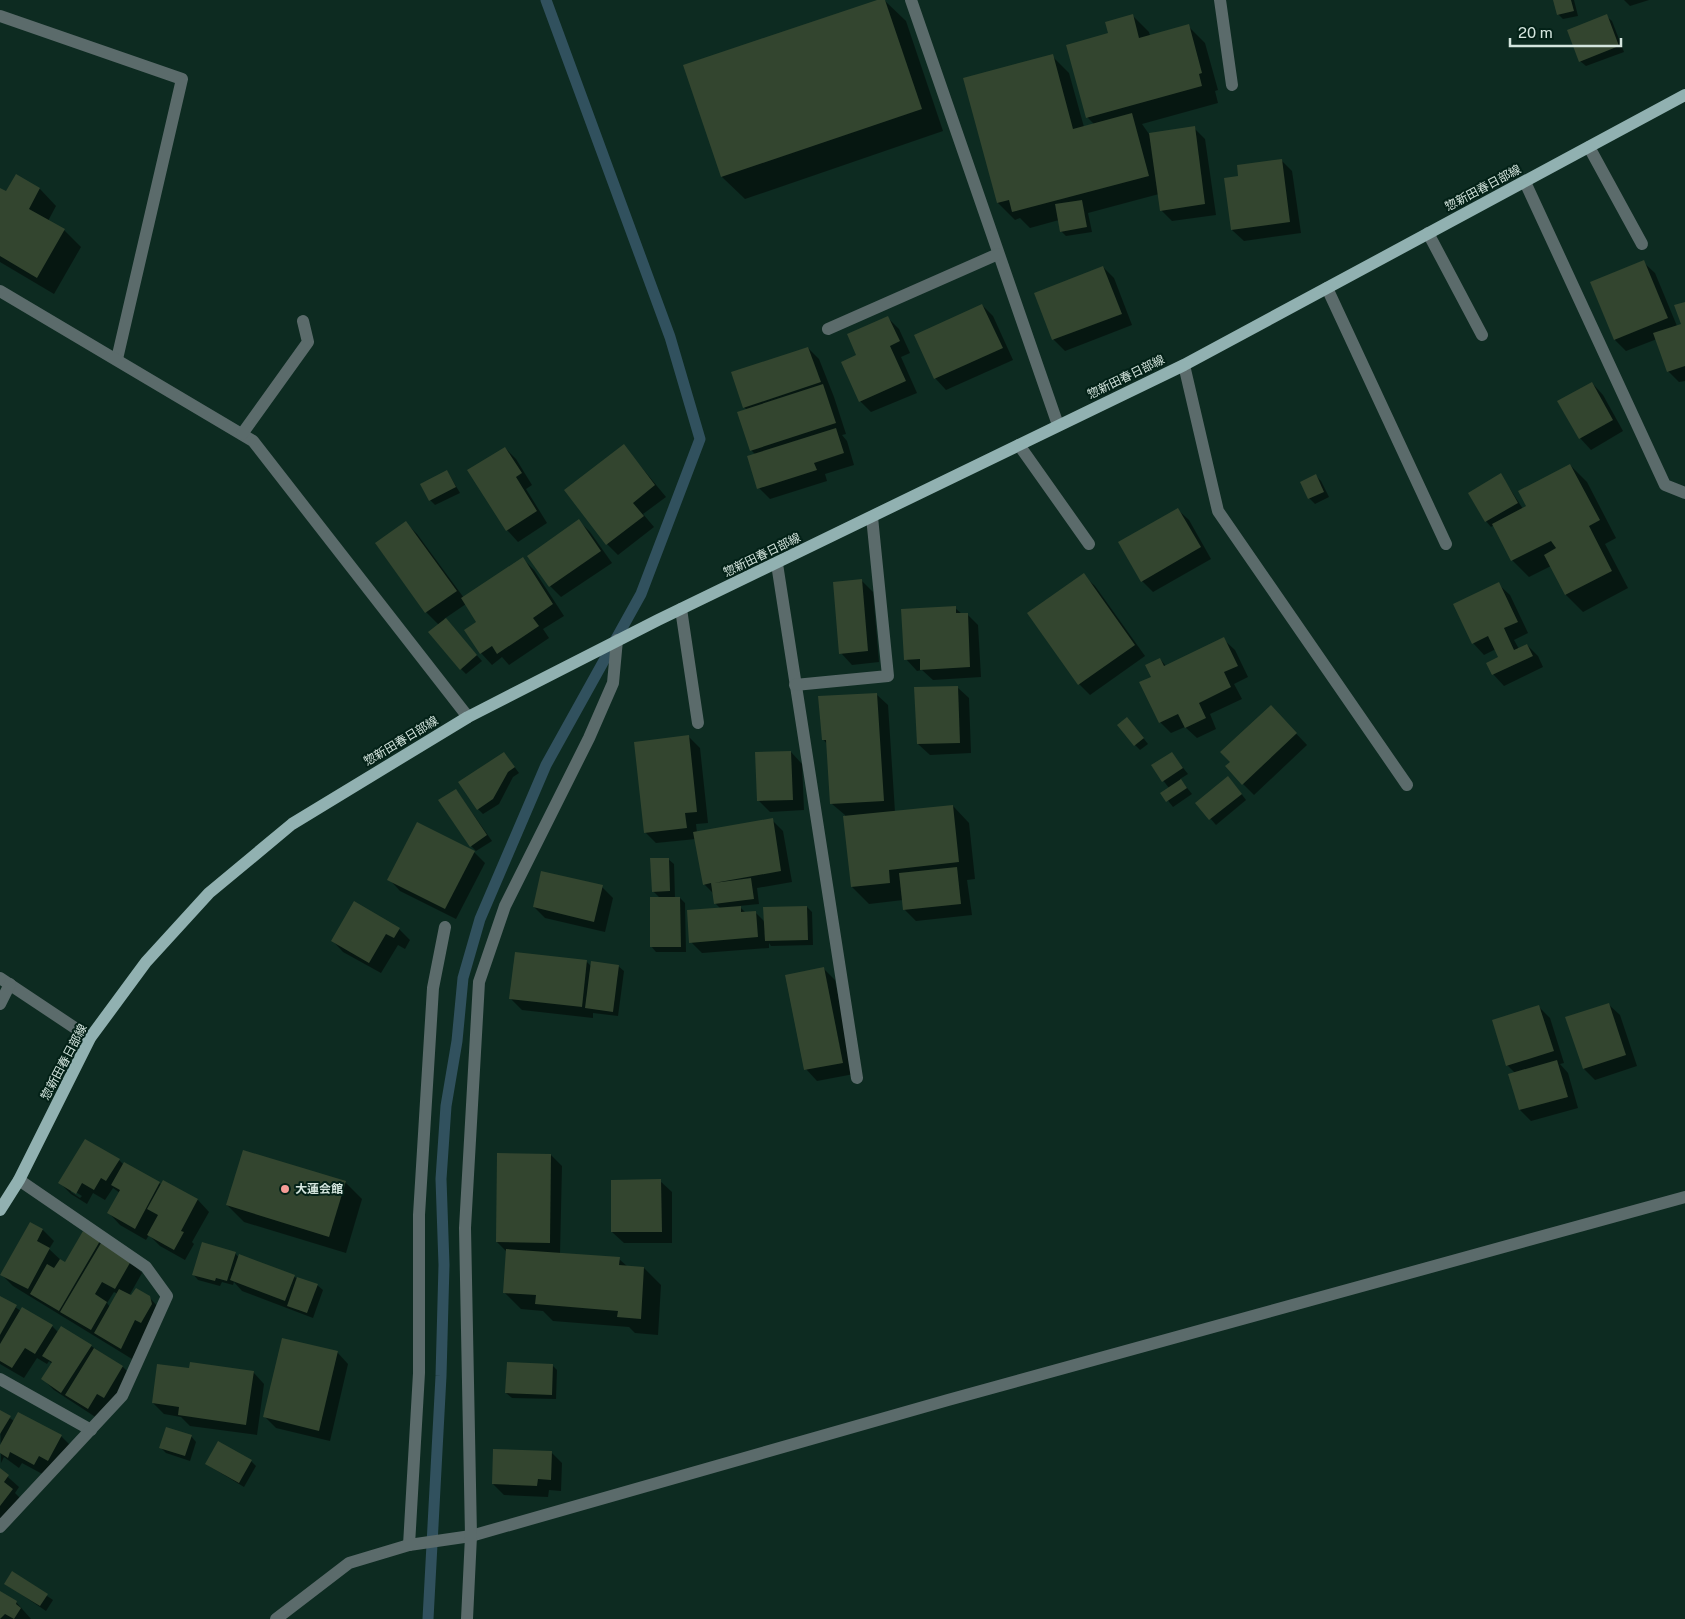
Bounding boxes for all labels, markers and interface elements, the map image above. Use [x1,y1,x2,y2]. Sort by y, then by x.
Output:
scale bar [1510,15,1621,47]
text: 20 m [1518,24,1553,41]
street label: 惣新田春日部線 [1443,162,1523,214]
street label: 惣新田春日部線 [1085,352,1167,402]
street label: 惣新田春日部線 [721,530,803,580]
street label: 惣新田春日部線 [361,713,441,769]
street label: 惣新田春日部線 [38,1022,90,1102]
place label: 大蓮会館 [295,1182,343,1196]
marker: 大蓮会館 [279,1183,291,1195]

